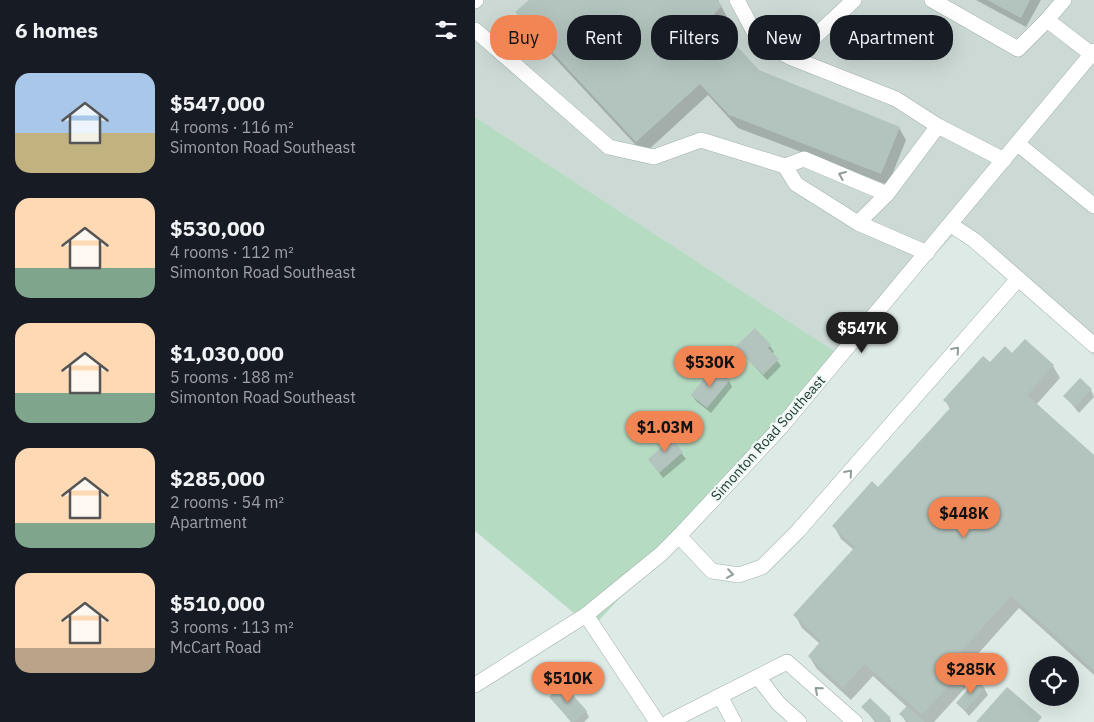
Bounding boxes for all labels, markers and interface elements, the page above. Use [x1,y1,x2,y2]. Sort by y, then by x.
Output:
chip: Buy [490,15,557,60]
chip: Rent [567,15,641,60]
chip: Filters [651,15,738,60]
chip: New [748,15,820,60]
chip: Apartment [830,15,953,60]
text: 6 homes [15,16,98,44]
icon: filters [432,16,460,44]
text: $547,000 [170,89,265,117]
icon: home [55,93,115,153]
text: 4 rooms · 116 m² [170,117,294,137]
text: Simonton Road Southeast [170,137,356,157]
one-way arrow [838,170,847,181]
text: $530,000 [170,214,265,242]
icon: home [55,218,115,278]
text: 4 rooms · 112 m² [170,242,294,262]
text: Simonton Road Southeast [170,262,356,282]
pin: $547K [827,312,897,354]
text: $547K [837,318,887,338]
text: $1,030,000 [170,339,284,367]
icon: home [55,343,115,403]
pin: $530K [675,346,745,388]
one-way arrow [950,346,959,355]
text: $530K [685,352,735,372]
text: 5 rooms · 188 m² [170,367,294,387]
street label: Simonton Road Southeast [707,371,829,504]
text: Simonton Road Southeast [170,387,356,407]
pin: $1.03M [624,410,706,453]
text: $1.03M [637,417,693,437]
text: $285,000 [170,464,265,492]
icon: home [55,468,115,528]
one-way arrow [843,469,852,478]
text: 2 rooms · 54 m² [170,492,284,512]
pin: $448K [929,496,999,539]
text: $448K [939,503,989,523]
text: Apartment [170,512,247,532]
one-way arrow [726,568,734,579]
text: $510,000 [170,589,265,617]
icon: home [55,593,115,653]
text: 3 rooms · 113 m² [170,617,294,637]
text: McCart Road [170,637,262,657]
pin: $285K [936,652,1006,695]
map controls [1029,656,1079,706]
button: locate [1029,656,1079,706]
text: $285K [946,659,996,679]
pin: $510K [533,662,603,704]
text: $510K [543,668,593,688]
one-way arrow [815,687,824,696]

